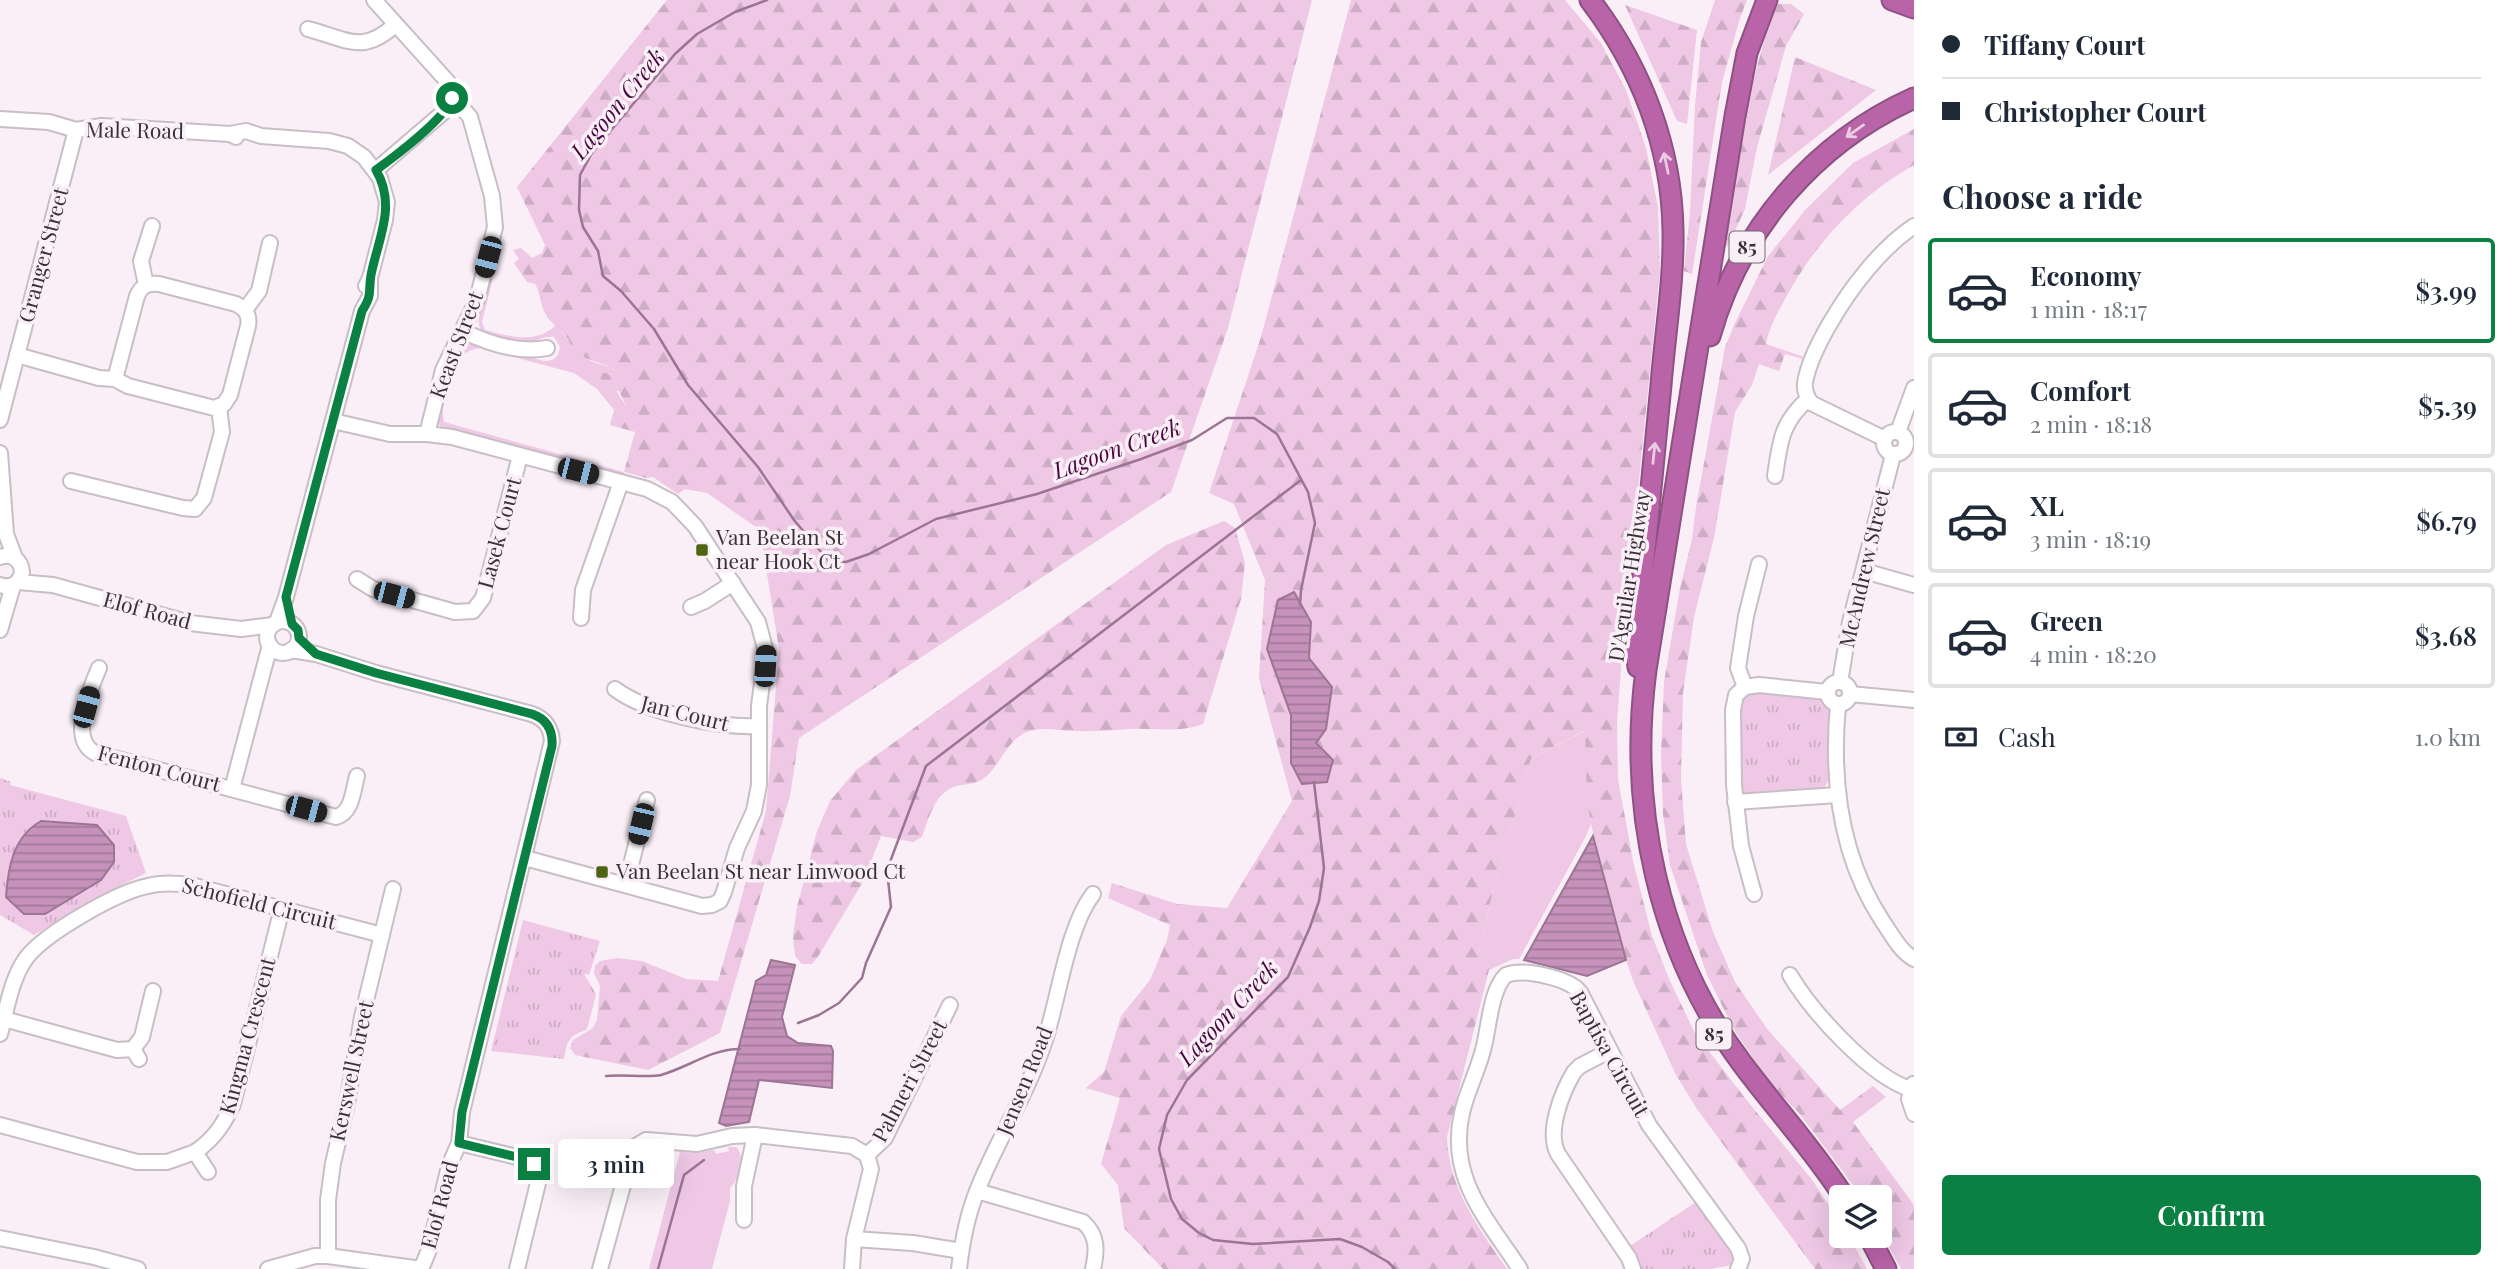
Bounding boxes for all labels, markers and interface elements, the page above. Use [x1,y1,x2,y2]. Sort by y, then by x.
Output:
text: Tiffany Court [1984,27,2145,62]
water label: Lagoon Creek [562,41,671,166]
route start [436,82,468,114]
text: Christopher Court [1984,94,2206,129]
street label: Male Road [86,114,184,144]
one-way arrow [1846,124,1865,138]
one-way arrow [1658,152,1672,175]
text: Choose a ride [1942,174,2143,217]
street label: Granger Street [11,183,74,325]
road number: 85 [1730,232,1764,262]
car [473,234,504,280]
text: Economy [2030,258,2141,293]
icon: car [1946,259,2009,322]
text: $3.99 [2416,273,2477,308]
street label: Keast Street [422,286,489,402]
text: 1 min · 18:17 [2030,293,2147,324]
text: Comfort [2030,373,2131,408]
icon: car [1946,374,2009,437]
text: $5.39 [2418,388,2477,423]
text: 2 min · 18:18 [2030,408,2152,439]
water label: Lagoon Creek [1047,410,1185,485]
one-way arrow [1648,442,1661,465]
car [556,456,601,486]
street label: Lasek Court [470,473,527,591]
street label: McAndrew Street [1831,485,1895,650]
street label: D'Aguilar Highway [1601,487,1655,664]
text: XL [2030,488,2064,523]
icon: car [1946,489,2009,552]
text: $6.79 [2416,503,2477,538]
place label: Van Beelan St near Hook Ct [715,522,844,574]
text: 3 min · 18:19 [2030,523,2151,554]
marker: Van Beelan St near Hook Ct [694,542,710,558]
car [371,579,418,611]
street label: Elof Road [100,584,195,634]
text: Green [2030,603,2103,638]
icon: car [1946,604,2009,667]
text: $3.68 [2415,618,2477,653]
text: 4 min · 18:20 [2030,638,2157,669]
car [754,644,777,688]
car [71,684,102,730]
street label: Jan Court [638,687,733,737]
icon: cash [1942,718,1980,756]
text: Cash [1998,719,2056,754]
text: 1.0 km [2415,721,2481,752]
street label: Fenton Court [95,737,225,797]
car [283,793,330,825]
car [627,801,656,847]
place label: Van Beelan St near Linwood Ct [615,856,906,884]
marker: Van Beelan St near Linwood Ct [594,864,610,880]
street label: Schofield Circuit [180,869,340,935]
water label: Lagoon Creek [1169,952,1284,1072]
street label: Kingma Crescent [212,953,281,1117]
street label: Baptisa Circuit [1565,985,1657,1121]
street label: Kerswell Street [321,997,379,1144]
street label: Palmeri Street [864,1013,953,1146]
road number: 85 [1696,1018,1732,1050]
street label: Jensen Road [988,1022,1058,1140]
callout: 3 min [558,1140,674,1188]
route end [518,1148,550,1180]
text: 3 min [587,1148,645,1179]
street label: Elof Road [413,1157,463,1252]
button: Confirm [1942,1175,2481,1255]
map controls [1829,1185,1892,1248]
button: layers [1829,1185,1892,1248]

